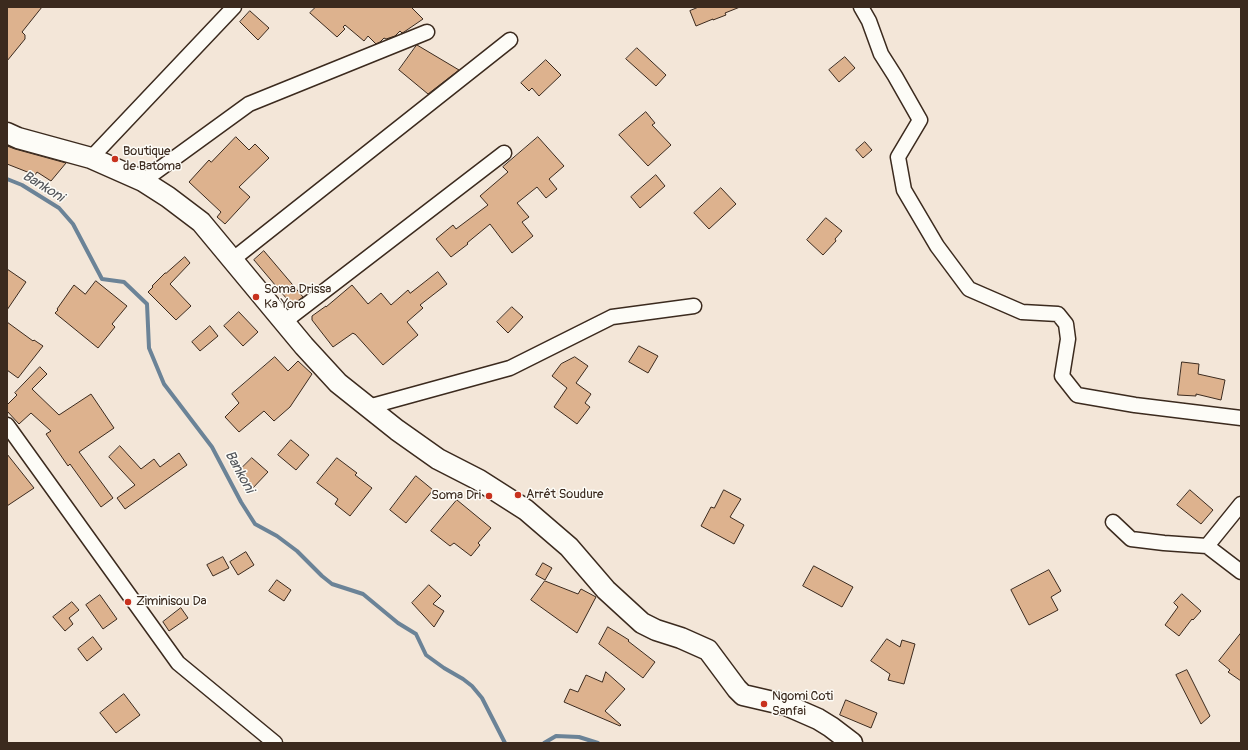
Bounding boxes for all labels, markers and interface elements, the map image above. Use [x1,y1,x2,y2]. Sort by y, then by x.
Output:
place label: Boutique de Batoma [123,144,181,175]
marker: Boutique de Batoma [110,154,120,164]
water label: Bankoni [19,168,67,206]
place label: Soma Drissa Ka Yoro [264,282,331,313]
marker: Soma Drissa Ka Yoro [251,292,261,302]
water label: Bankoni [221,448,257,496]
place label: Arrêt Soudure [526,487,604,503]
place label: Soma Dri [431,488,481,504]
marker: Arrêt Soudure [513,490,523,500]
marker: Soma Dri [484,491,494,501]
place label: Ziminisou Da [136,594,207,610]
marker: Ziminisou Da [123,597,133,607]
place label: Ngomi Coti Sanfai [772,689,833,720]
marker: Ngomi Coti Sanfai [759,699,769,709]

